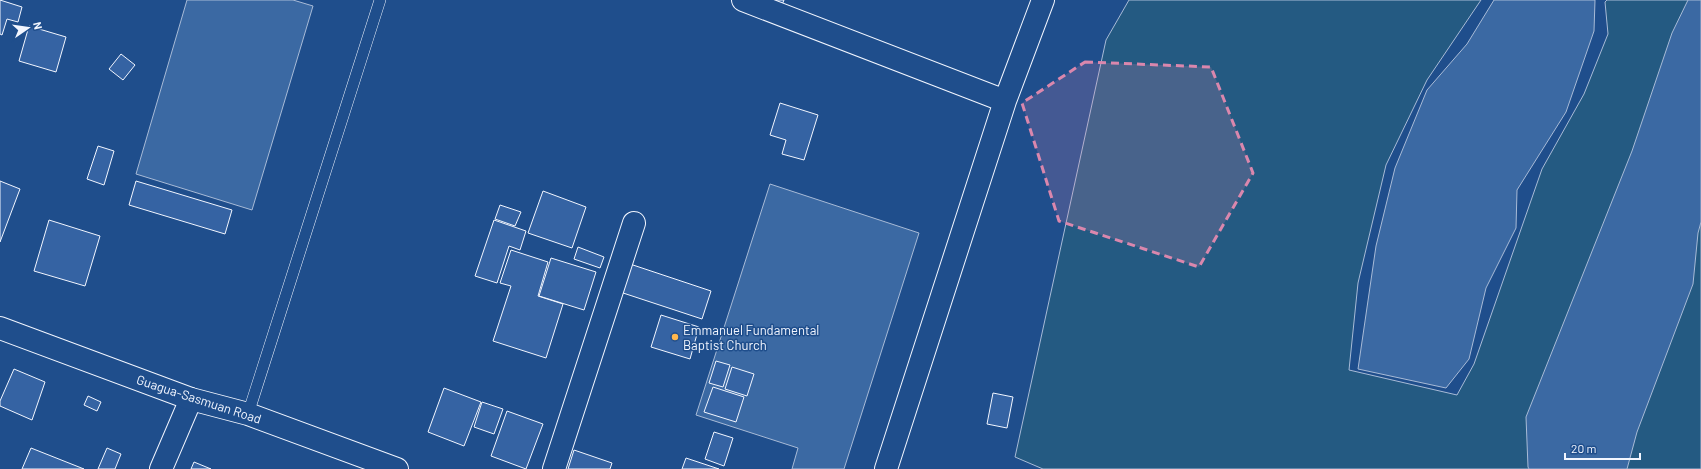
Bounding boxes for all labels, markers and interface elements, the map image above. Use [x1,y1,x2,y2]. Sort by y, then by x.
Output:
north arrow [8,8,48,48]
text: N [31,21,45,31]
place label: Emmanuel Fundamental Baptist Church [683,322,819,353]
marker: Emmanuel Fundamental Baptist Church [670,332,680,342]
street label: Guagua-Sasmuan Road [134,371,264,427]
scale bar [1565,435,1640,461]
text: 20 m [1571,441,1597,455]

